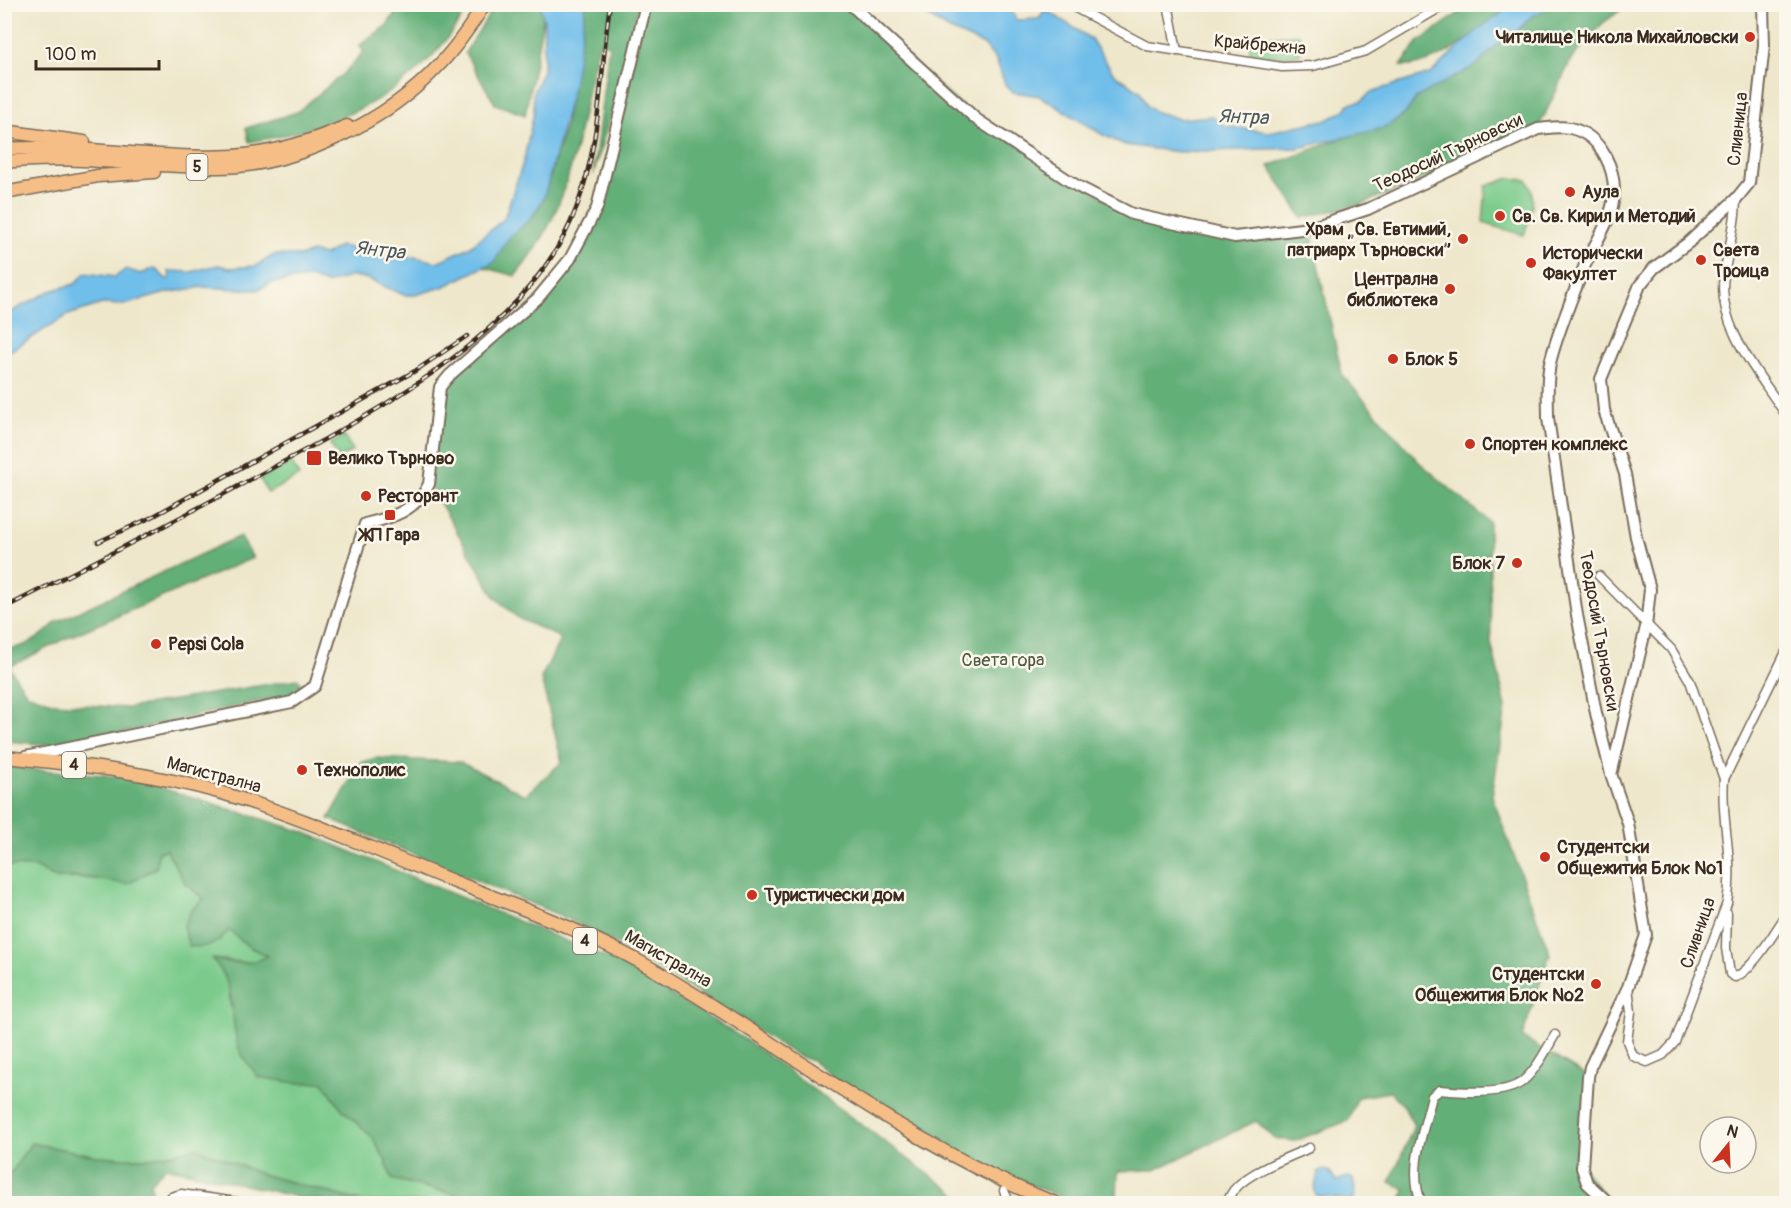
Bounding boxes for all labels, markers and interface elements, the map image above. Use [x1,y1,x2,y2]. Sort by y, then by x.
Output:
place label: Читалище Никола Михайловски [1495,26,1738,49]
street label: Крайбрежна [1213,30,1307,60]
marker: Читалище Никола Михайловски [1743,30,1757,44]
scale bar [36,33,159,71]
text: 100 m [45,43,97,66]
street label: Сливница [1723,91,1753,167]
water label: Янтра [1217,104,1270,130]
street label: Теодосий Търновски [1370,108,1526,198]
road number: 5 [186,154,208,180]
place label: Аула [1582,181,1620,204]
marker: Аула [1563,185,1577,199]
place label: Св. Св. Кирил и Методий [1512,205,1696,228]
marker: Св. Св. Кирил и Методий [1493,209,1507,223]
place label: Храм „Св. Евтимий, патриарх Търновски” [1287,218,1451,262]
marker: Храм „Св. Евтимий, патриарх Търновски” [1456,232,1470,246]
water label: Янтра [354,235,408,265]
place label: Света Троица [1712,239,1769,283]
place label: Исторически Факултет [1542,242,1642,286]
marker: Света Троица [1694,253,1708,267]
marker: Исторически Факултет [1524,256,1538,270]
place label: Централна библиотека [1347,268,1439,312]
marker: Централна библиотека [1443,282,1457,296]
place label: Блок 5 [1405,348,1458,371]
marker: Блок 5 [1386,352,1400,366]
place label: Спортен комплекс [1482,433,1628,456]
marker: Спортен комплекс [1463,437,1477,451]
place label: Велико Търново [328,447,455,470]
marker: Велико Търново [305,449,323,467]
place label: Ресторант [378,485,459,508]
marker: Ресторант [359,489,373,503]
marker: ЖП Гара [383,508,397,522]
place label: ЖП Гара [357,524,420,547]
street label: Теодосий Търновски [1574,549,1624,713]
place label: Блок 7 [1452,552,1505,575]
marker: Блок 7 [1510,556,1524,570]
place label: Pepsi Cola [168,633,245,656]
marker: Pepsi Cola [149,637,163,651]
park label: Света гора [962,649,1044,672]
street label: Магистрална [164,751,264,799]
road number: 4 [62,752,86,778]
place label: Технополис [313,759,406,782]
marker: Технополис [295,763,309,777]
place label: Студентски Общежития Блок №1 [1557,836,1723,880]
marker: Студентски Общежития Блок №1 [1538,850,1552,864]
place label: Туристически дом [763,884,905,907]
marker: Туристически дом [745,888,759,902]
street label: Сливница [1675,894,1721,972]
street label: Магистрална [620,925,716,993]
road number: 4 [573,928,597,954]
place label: Студентски Общежития Блок №2 [1415,963,1584,1007]
marker: Студентски Общежития Блок №2 [1589,977,1603,991]
north arrow [1698,1115,1758,1175]
text: N [1724,1121,1741,1143]

